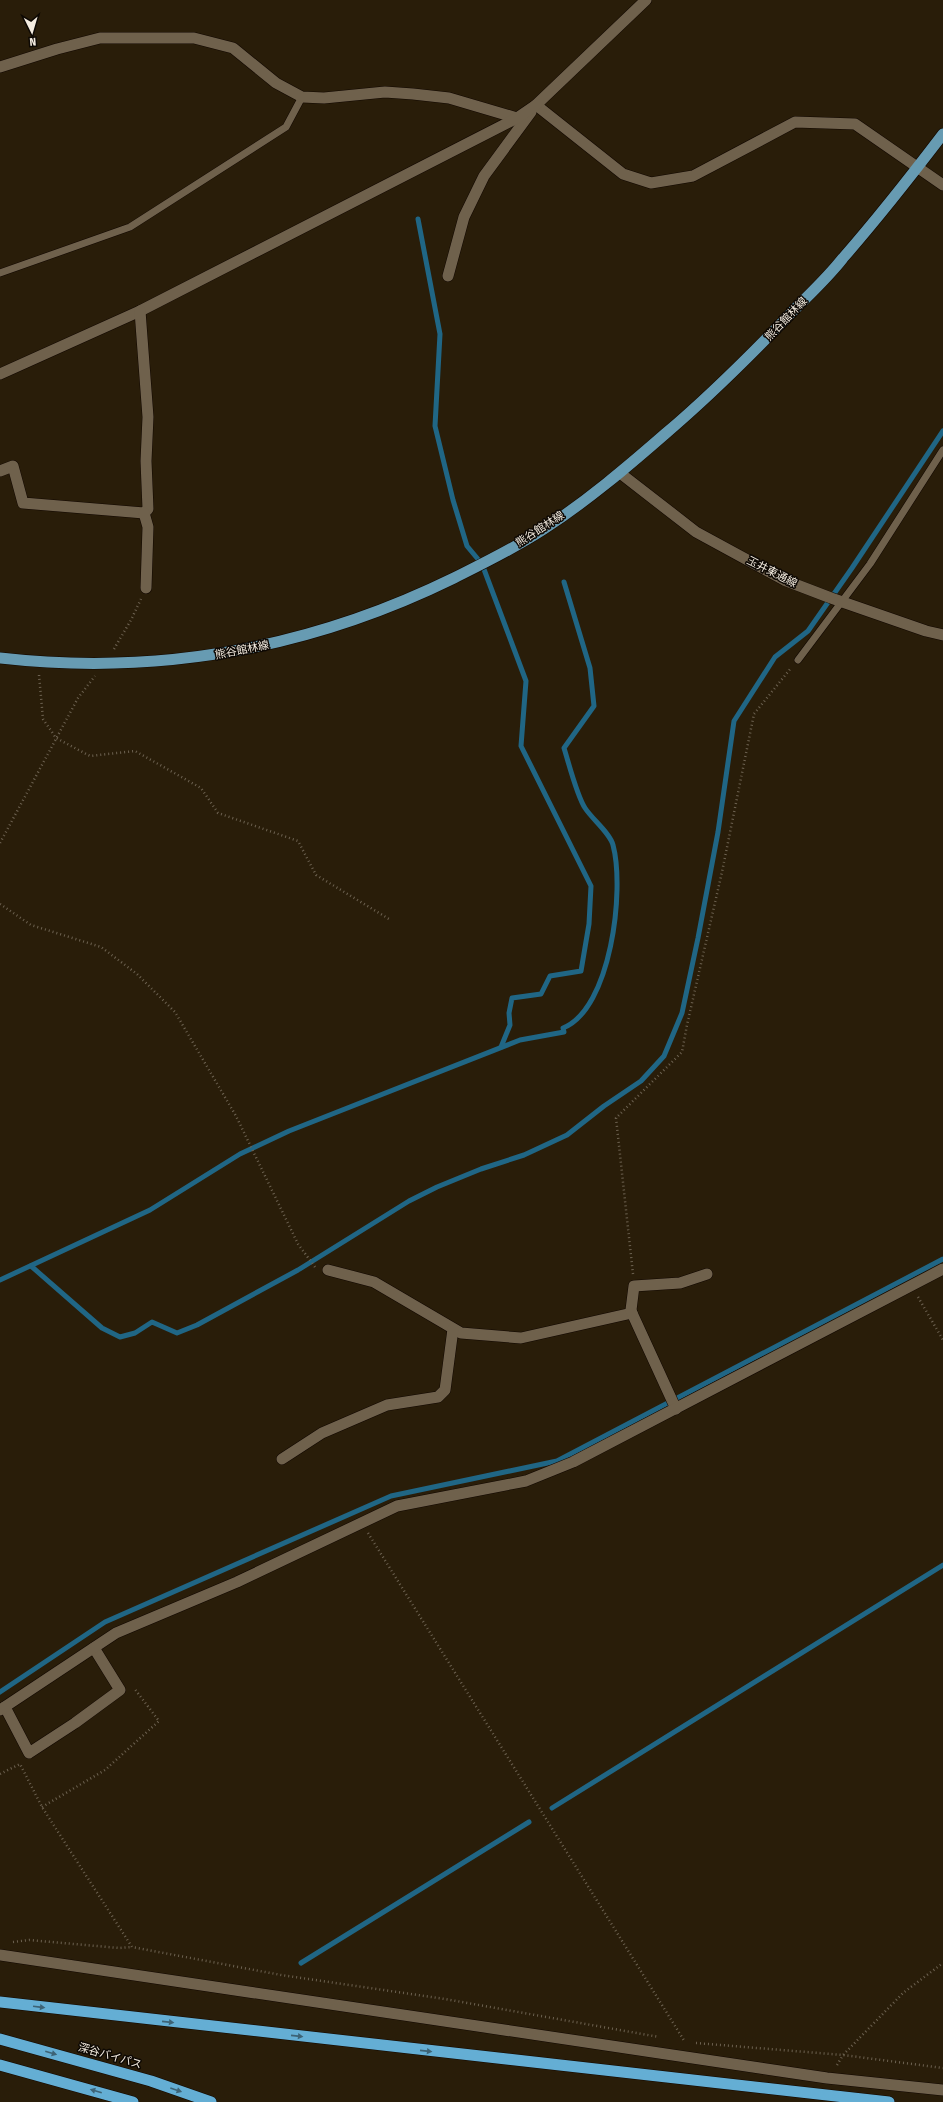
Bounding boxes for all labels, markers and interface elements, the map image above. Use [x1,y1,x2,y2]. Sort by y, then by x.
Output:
north arrow [12,12,52,52]
text: N [29,35,37,48]
street label: 熊谷館林線 [762,295,810,343]
street label: 熊谷館林線 [513,509,567,549]
street label: 玉井東通線 [745,554,799,590]
street label: 熊谷館林線 [214,638,270,662]
one-way arrow [33,2003,45,2010]
one-way arrow [162,2019,174,2025]
one-way arrow [291,2033,303,2040]
street label: 深谷バイパス [77,2041,143,2071]
one-way arrow [420,2047,432,2054]
one-way arrow [45,2050,57,2056]
one-way arrow [170,2087,182,2093]
one-way arrow [89,2088,101,2094]

